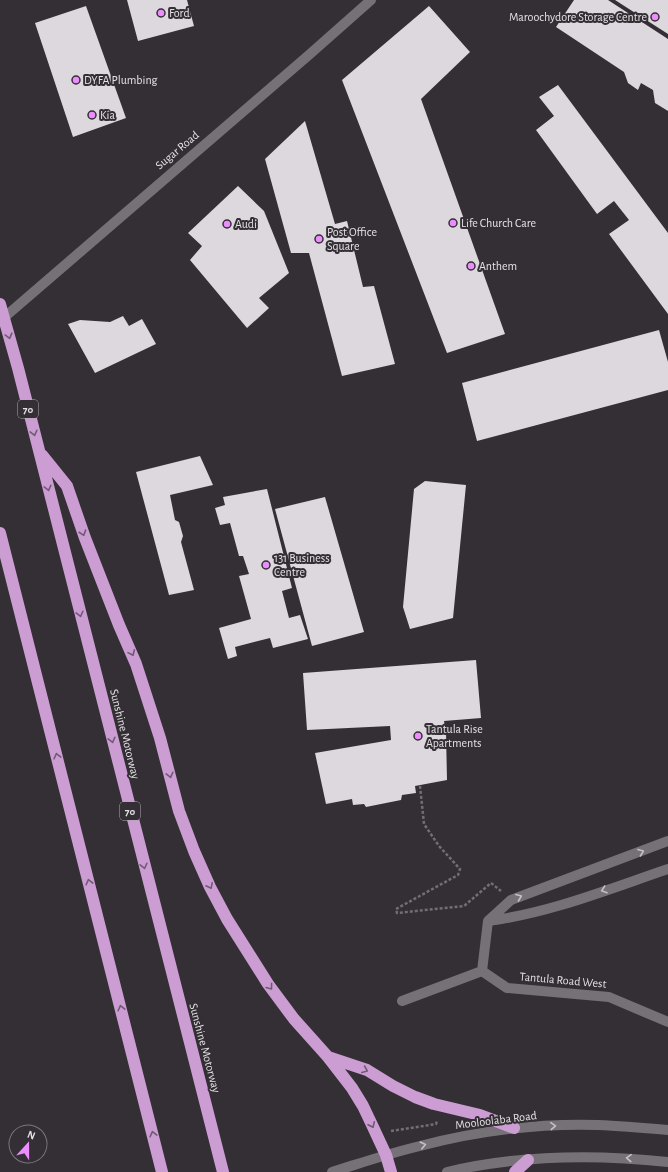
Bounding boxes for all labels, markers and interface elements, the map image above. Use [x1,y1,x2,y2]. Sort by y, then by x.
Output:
place label: Ford [169,7,190,19]
marker: Ford [156,8,166,18]
place label: Maroochydore Storage Centre [509,11,647,24]
marker: Maroochydore Storage Centre [650,12,660,22]
place label: DYFA Plumbing [84,74,158,86]
marker: DYFA Plumbing [71,75,81,85]
place label: Kia [100,109,115,121]
marker: Kia [87,110,97,120]
street label: Sugar Road [153,128,201,172]
place label: Life Church Care [461,217,536,229]
place label: Audi [235,218,257,230]
marker: Life Church Care [448,218,458,228]
marker: Audi [222,219,232,229]
place label: Post Office Square [327,226,377,252]
marker: Post Office Square [314,234,324,244]
place label: Anthem [479,260,517,272]
marker: Anthem [466,261,476,271]
one-way arrow [4,332,13,339]
road number: 70 [18,400,38,418]
one-way arrow [29,429,38,436]
one-way arrow [43,485,52,492]
one-way arrow [78,529,87,536]
place label: 131 Business Centre [274,552,330,578]
marker: 131 Business Centre [261,560,271,570]
one-way arrow [75,611,84,618]
one-way arrow [127,650,135,657]
street label: Sunshine Motorway [107,688,142,780]
place label: Tantula Rise Apartments [426,723,483,749]
marker: Tantula Rise Apartments [413,731,423,741]
one-way arrow [107,737,116,744]
one-way arrow [53,753,61,759]
one-way arrow [165,772,173,779]
road number: 70 [120,802,140,820]
one-way arrow [637,848,644,856]
one-way arrow [139,863,148,870]
one-way arrow [85,879,93,885]
one-way arrow [205,882,213,889]
one-way arrow [601,885,608,894]
one-way arrow [515,894,522,902]
street label: Tantula Road West [519,970,607,990]
one-way arrow [265,983,272,990]
street label: Sunshine Motorway [186,1002,223,1094]
one-way arrow [117,1005,126,1012]
one-way arrow [361,1065,368,1073]
street label: Mooloolaba Road [455,1109,537,1131]
one-way arrow [367,1120,375,1128]
one-way arrow [550,1122,556,1130]
north arrow [8,1124,48,1164]
text: N [26,1129,37,1142]
one-way arrow [149,1131,158,1138]
one-way arrow [420,1141,426,1149]
one-way arrow [626,1154,632,1163]

